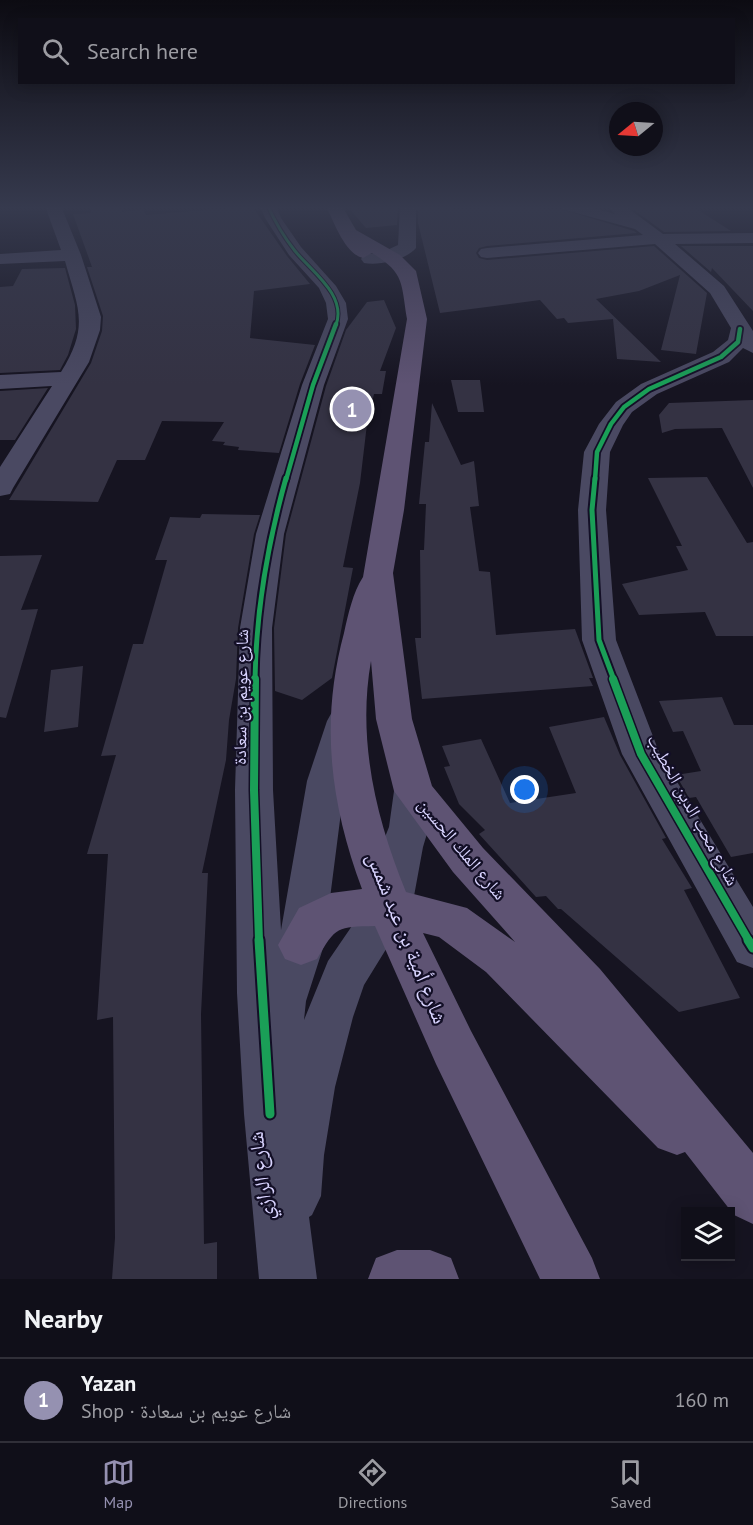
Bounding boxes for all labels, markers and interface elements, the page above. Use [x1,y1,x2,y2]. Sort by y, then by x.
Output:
search box [18,18,735,84]
icon: search [39,35,72,68]
text: Search here [87,37,198,65]
north arrow [609,102,663,156]
pin: 1 [332,386,372,432]
street label: شارع عويم بن سعادة [228,629,254,765]
street label: شارع محب الدين الخطيب [642,730,745,889]
your location [510,775,539,804]
street label: شارع الملك الحسين [413,793,512,904]
street label: شارع أمية بن عبد شمس [361,848,454,1028]
street label: شارع الرازي [242,1130,283,1222]
map controls [681,1207,735,1261]
button: layers [681,1207,735,1261]
text: Nearby [24,1302,102,1335]
text: Yazan [81,1369,136,1397]
text: 1 [38,1387,49,1413]
text: 160 m [675,1387,729,1413]
text: Shop · شارع عويم بن سعادة [81,1398,291,1424]
tab: Map [102,1456,135,1512]
tab: Directions [338,1456,407,1512]
tab: Saved [611,1456,651,1512]

